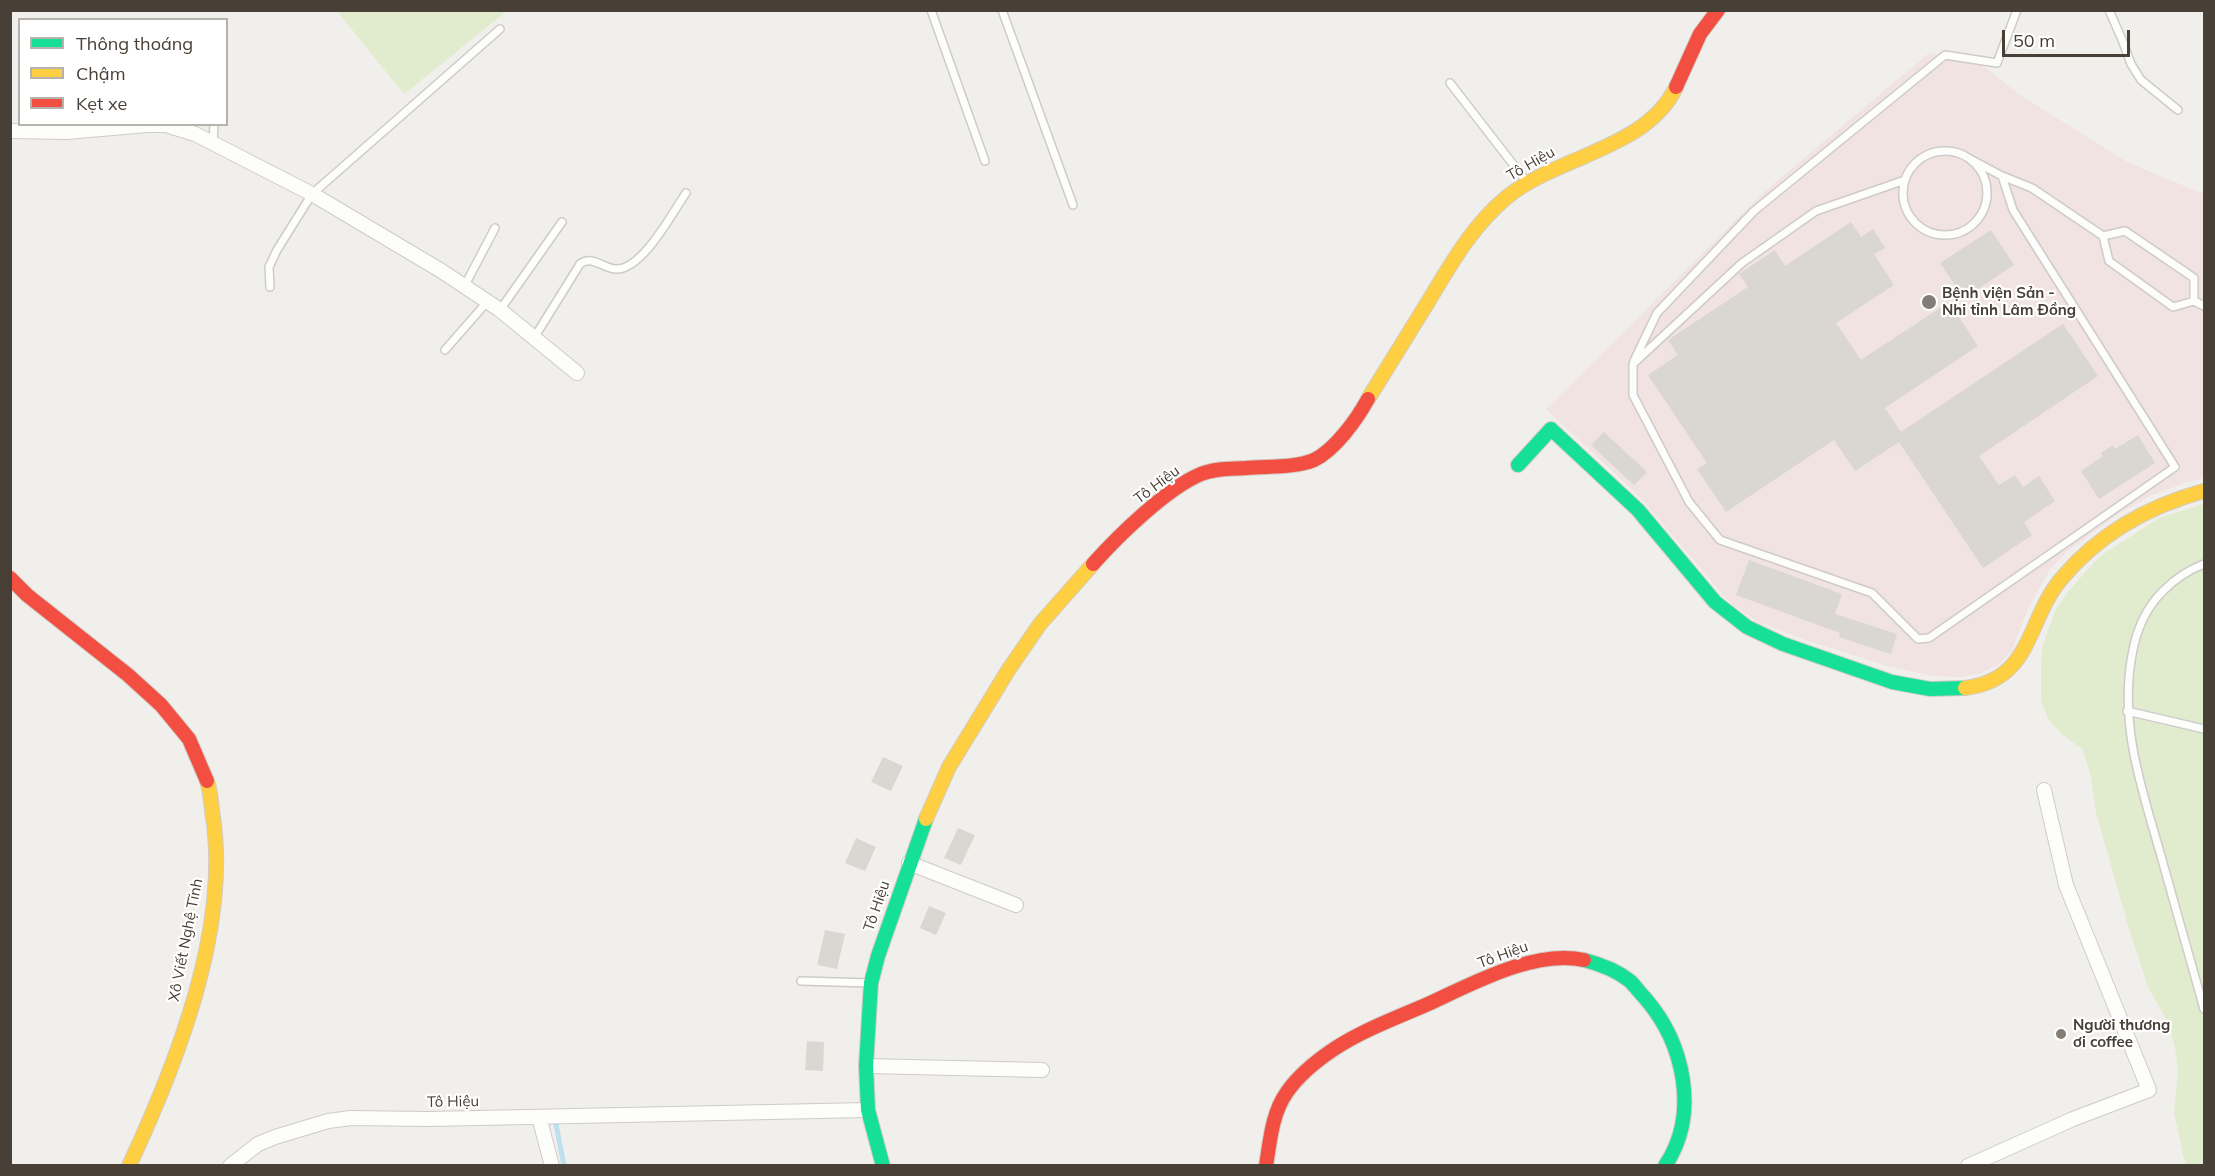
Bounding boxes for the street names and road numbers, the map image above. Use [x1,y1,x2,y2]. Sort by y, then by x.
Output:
street label: Tô Hiệu [1504,143,1558,185]
street label: Tô Hiệu [1131,462,1183,508]
street label: Xô Viết Nghệ Tĩnh [165,877,207,1003]
street label: Tô Hiệu [860,878,894,934]
street label: Tô Hiệu [1475,938,1531,972]
street label: Tô Hiệu [427,1093,479,1111]

